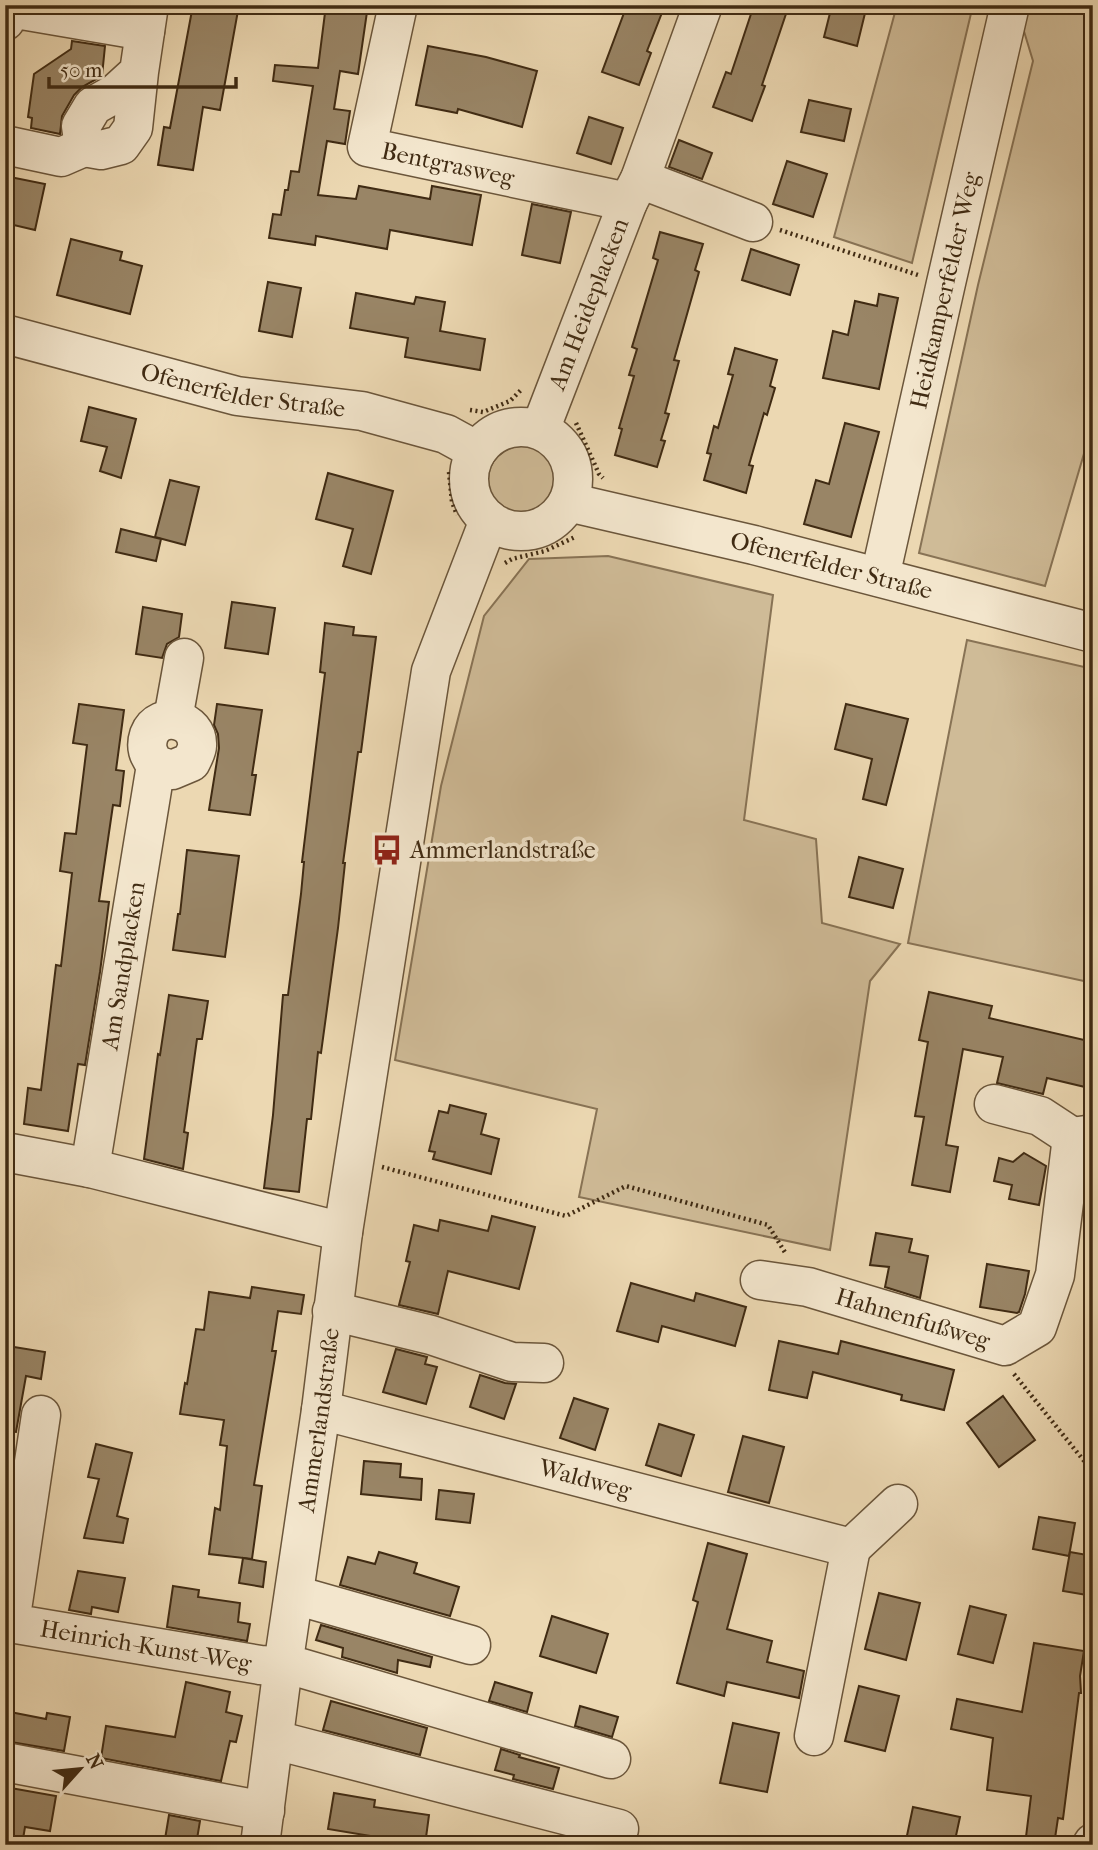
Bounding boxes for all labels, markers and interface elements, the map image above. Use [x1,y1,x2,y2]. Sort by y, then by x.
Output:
scale bar [49,46,236,90]
text: 50 m [60,58,103,82]
street label: Bentgrasweg [379,136,518,192]
street label: Heidkamperfelder Weg [904,168,985,411]
street label: Am Heideplacken [542,214,634,395]
street label: Ofenerfelder Straße [138,357,347,423]
street label: Ofenerfelder Straße [728,526,936,605]
bus stop icon: Ammerlandstraße [370,833,404,867]
place label: Ammerlandstraße [409,836,596,864]
street label: Am Sandplacken [95,879,151,1053]
street label: Hahnenfußweg [832,1282,995,1355]
street label: Ammerlandstraße [292,1326,345,1515]
street label: Waldweg [535,1453,636,1505]
street label: Heinrich-Kunst-Weg [38,1614,255,1678]
north arrow [46,1734,116,1804]
text: N [81,1750,108,1774]

